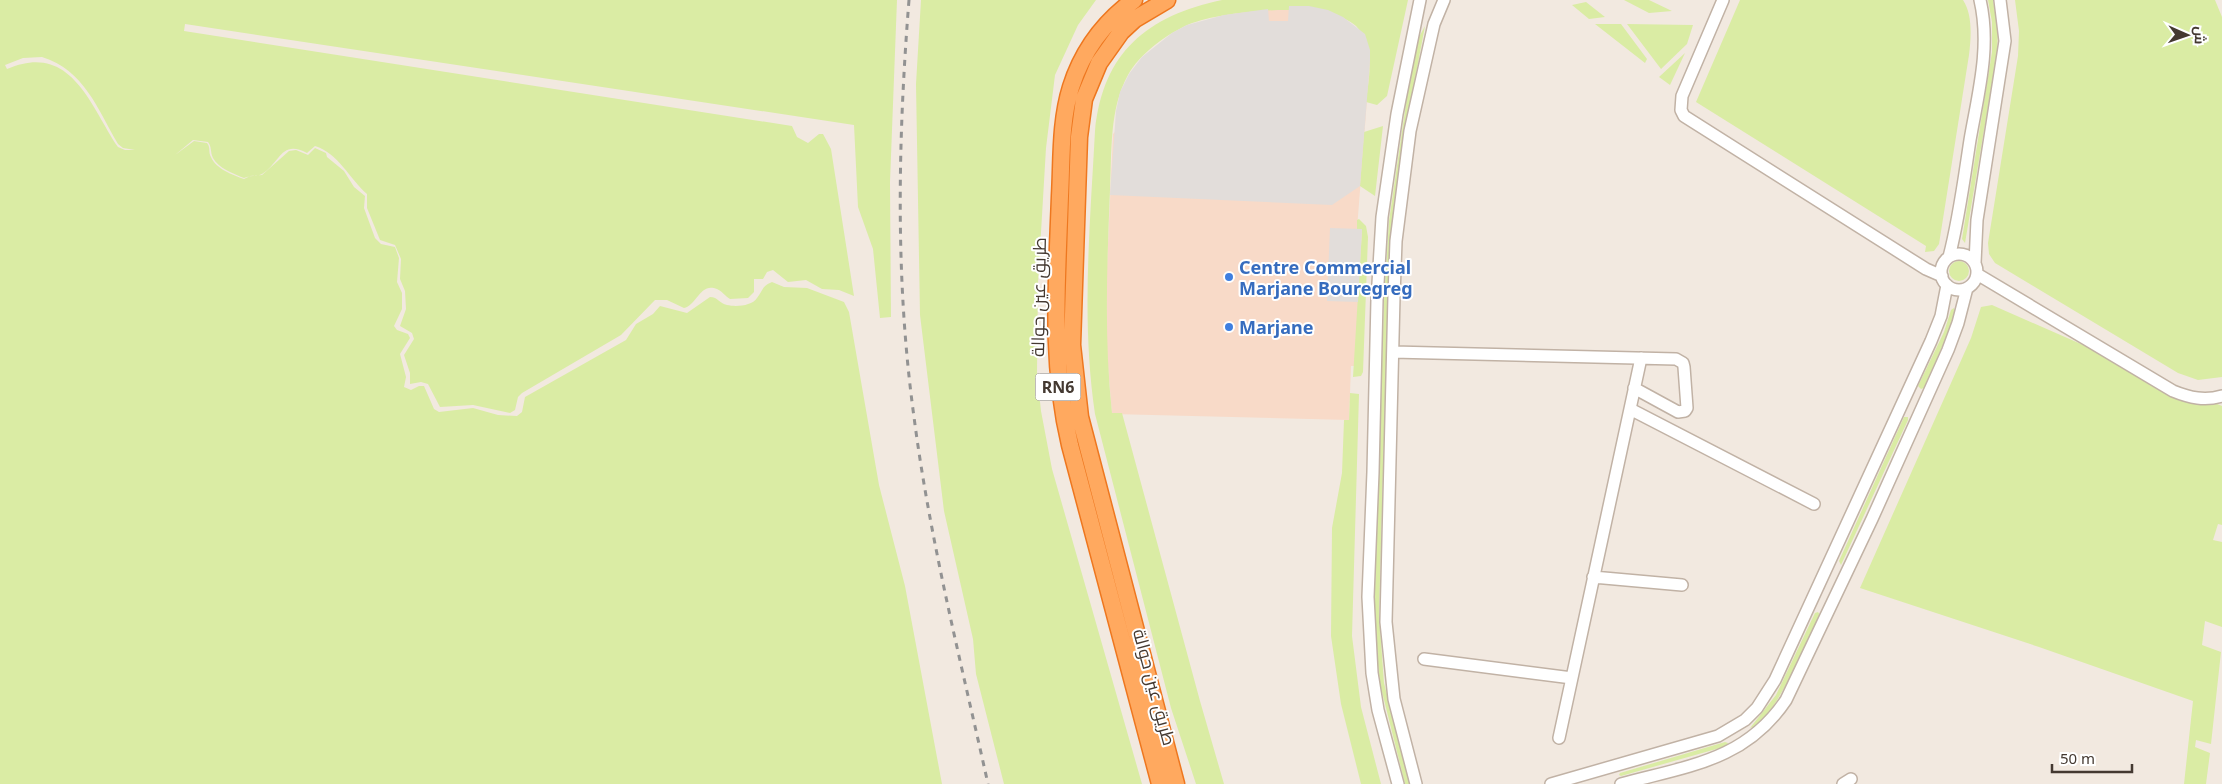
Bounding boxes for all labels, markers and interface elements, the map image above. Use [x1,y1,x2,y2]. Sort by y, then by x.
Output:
north arrow [2162,10,2212,60]
text: ش [2191,26,2210,45]
street label: طريق عين حوالة [1025,237,1052,357]
place label: Centre Commercial Marjane Bouregreg [1239,255,1413,300]
marker: Centre Commercial Marjane Bouregreg [1223,271,1235,283]
place label: Marjane [1239,315,1313,339]
marker: Marjane [1223,321,1235,333]
road number: RN6 [1036,374,1080,401]
street label: طريق عين حوالة [1127,626,1182,748]
scale bar [2052,742,2132,774]
text: 50 m [2060,748,2095,768]

